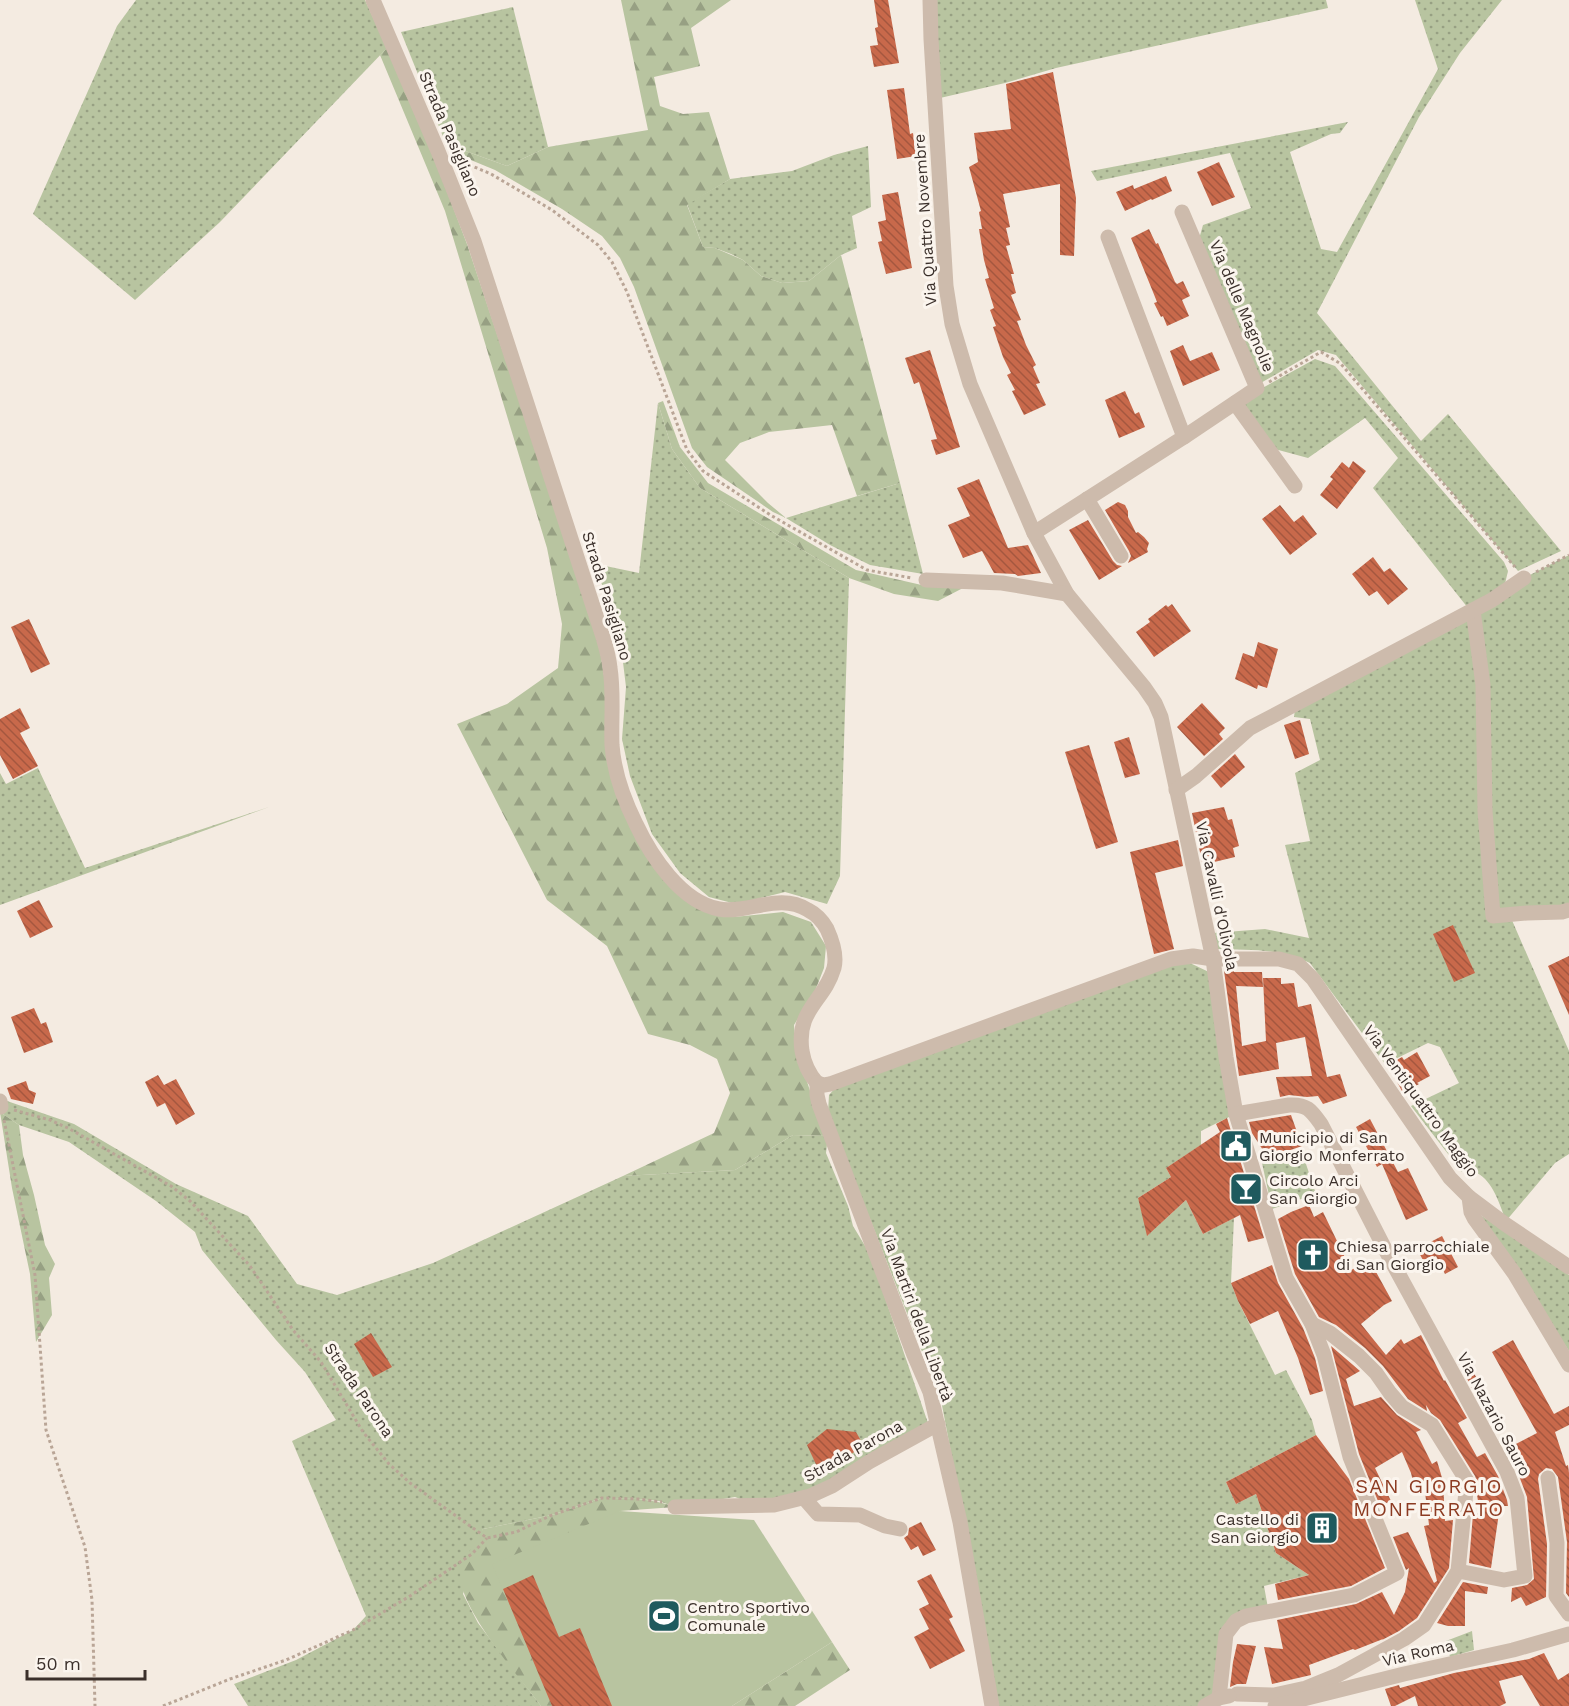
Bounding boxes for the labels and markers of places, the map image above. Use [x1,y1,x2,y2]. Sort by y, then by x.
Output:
public building icon: Municipio di San Giorgio Monferrato [1218,1128,1254,1164]
place label: Municipio di San Giorgio Monferrato [1259,1128,1405,1165]
bar icon: Circolo Arci San Giorgio [1228,1171,1264,1207]
place label: Circolo Arci San Giorgio [1269,1171,1358,1208]
church icon: Chiesa parrocchiale di San Giorgio [1295,1237,1331,1273]
place label: Chiesa parrocchiale di San Giorgio [1336,1237,1490,1274]
place label: Castello di San Giorgio [1211,1510,1299,1547]
building icon: Castello di San Giorgio [1304,1510,1340,1546]
sports icon: Centro Sportivo Comunale [646,1598,682,1634]
place label: Centro Sportivo Comunale [687,1598,810,1635]

